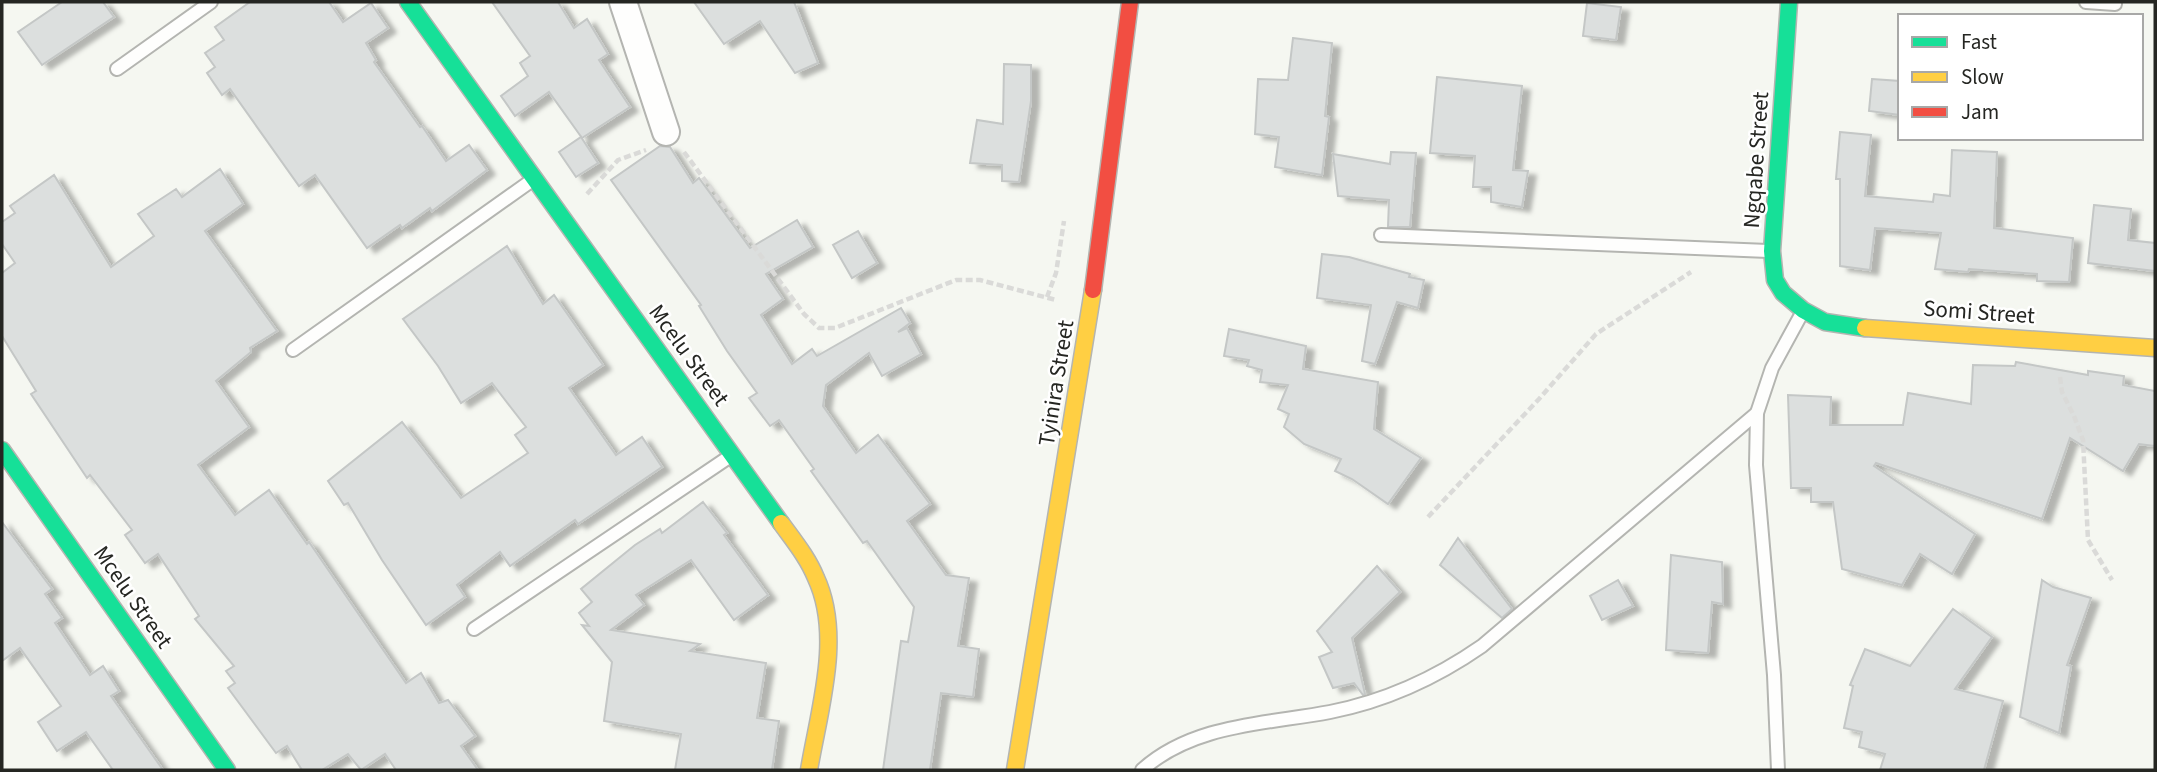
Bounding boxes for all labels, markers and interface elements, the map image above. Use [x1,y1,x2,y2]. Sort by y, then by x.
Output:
legend [1898,14,2143,140]
text: Fast [1961,27,1997,57]
text: Slow [1961,62,2004,92]
street label: Ngqabe Street [1735,90,1777,229]
text: Jam [1961,97,1999,127]
street label: Somi Street [1922,292,2036,332]
street label: Mcelu Street [641,297,737,413]
street label: Tyinira Street [1030,317,1082,449]
street label: Mcelu Street [85,539,181,655]

